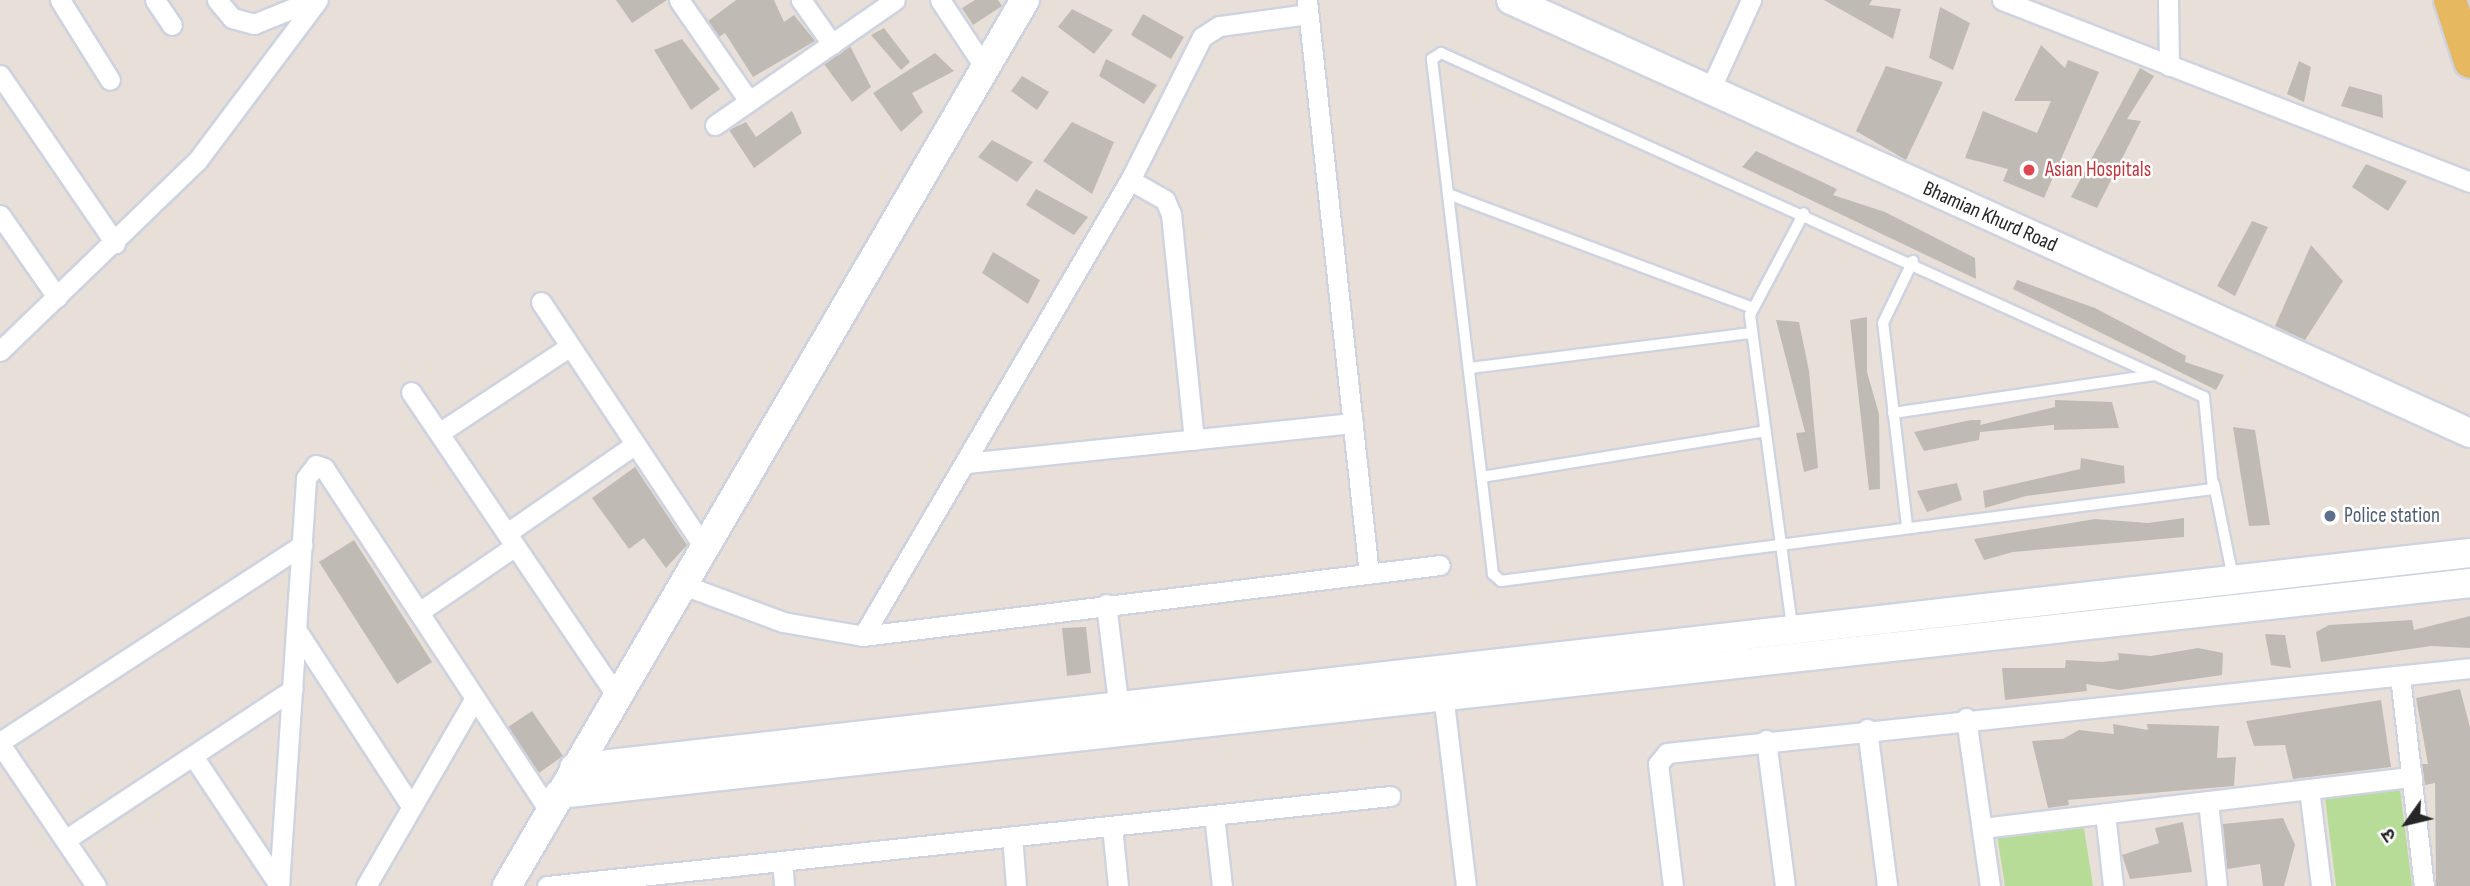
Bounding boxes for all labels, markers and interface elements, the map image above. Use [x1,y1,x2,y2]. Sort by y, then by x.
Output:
place label: Asian Hospitals [2045,157,2151,183]
marker: Asian Hospitals [2019,160,2039,180]
street label: Bhamian Khurd Road [1919,176,2061,258]
place label: Police station [2344,503,2440,529]
marker: Police station [2322,508,2338,524]
north arrow [2372,788,2442,858]
text: उ [2377,824,2402,846]

